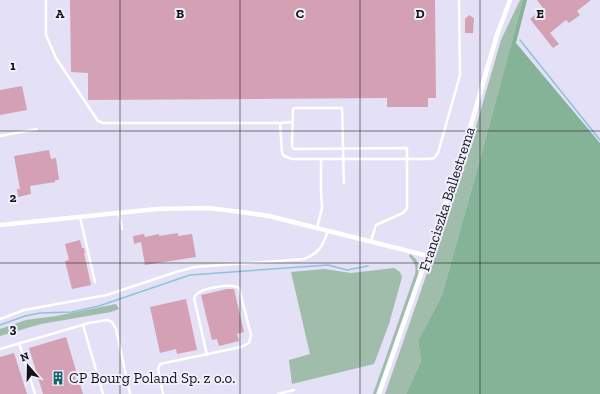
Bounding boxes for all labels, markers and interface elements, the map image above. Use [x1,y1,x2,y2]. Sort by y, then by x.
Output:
text: A [56,6,65,21]
text: B [176,6,184,21]
text: C [296,6,304,21]
text: D [415,6,425,21]
text: E [536,6,544,21]
text: 1 [10,58,16,73]
street label: Franciszka Ballestrema [415,125,479,273]
text: 2 [10,190,17,205]
text: 3 [10,321,17,336]
north arrow [8,346,48,386]
text: N [19,349,31,365]
place label: CP Bourg Poland Sp. z o.o. [69,369,235,387]
building icon: CP Bourg Poland Sp. z o.o. [50,370,66,386]

